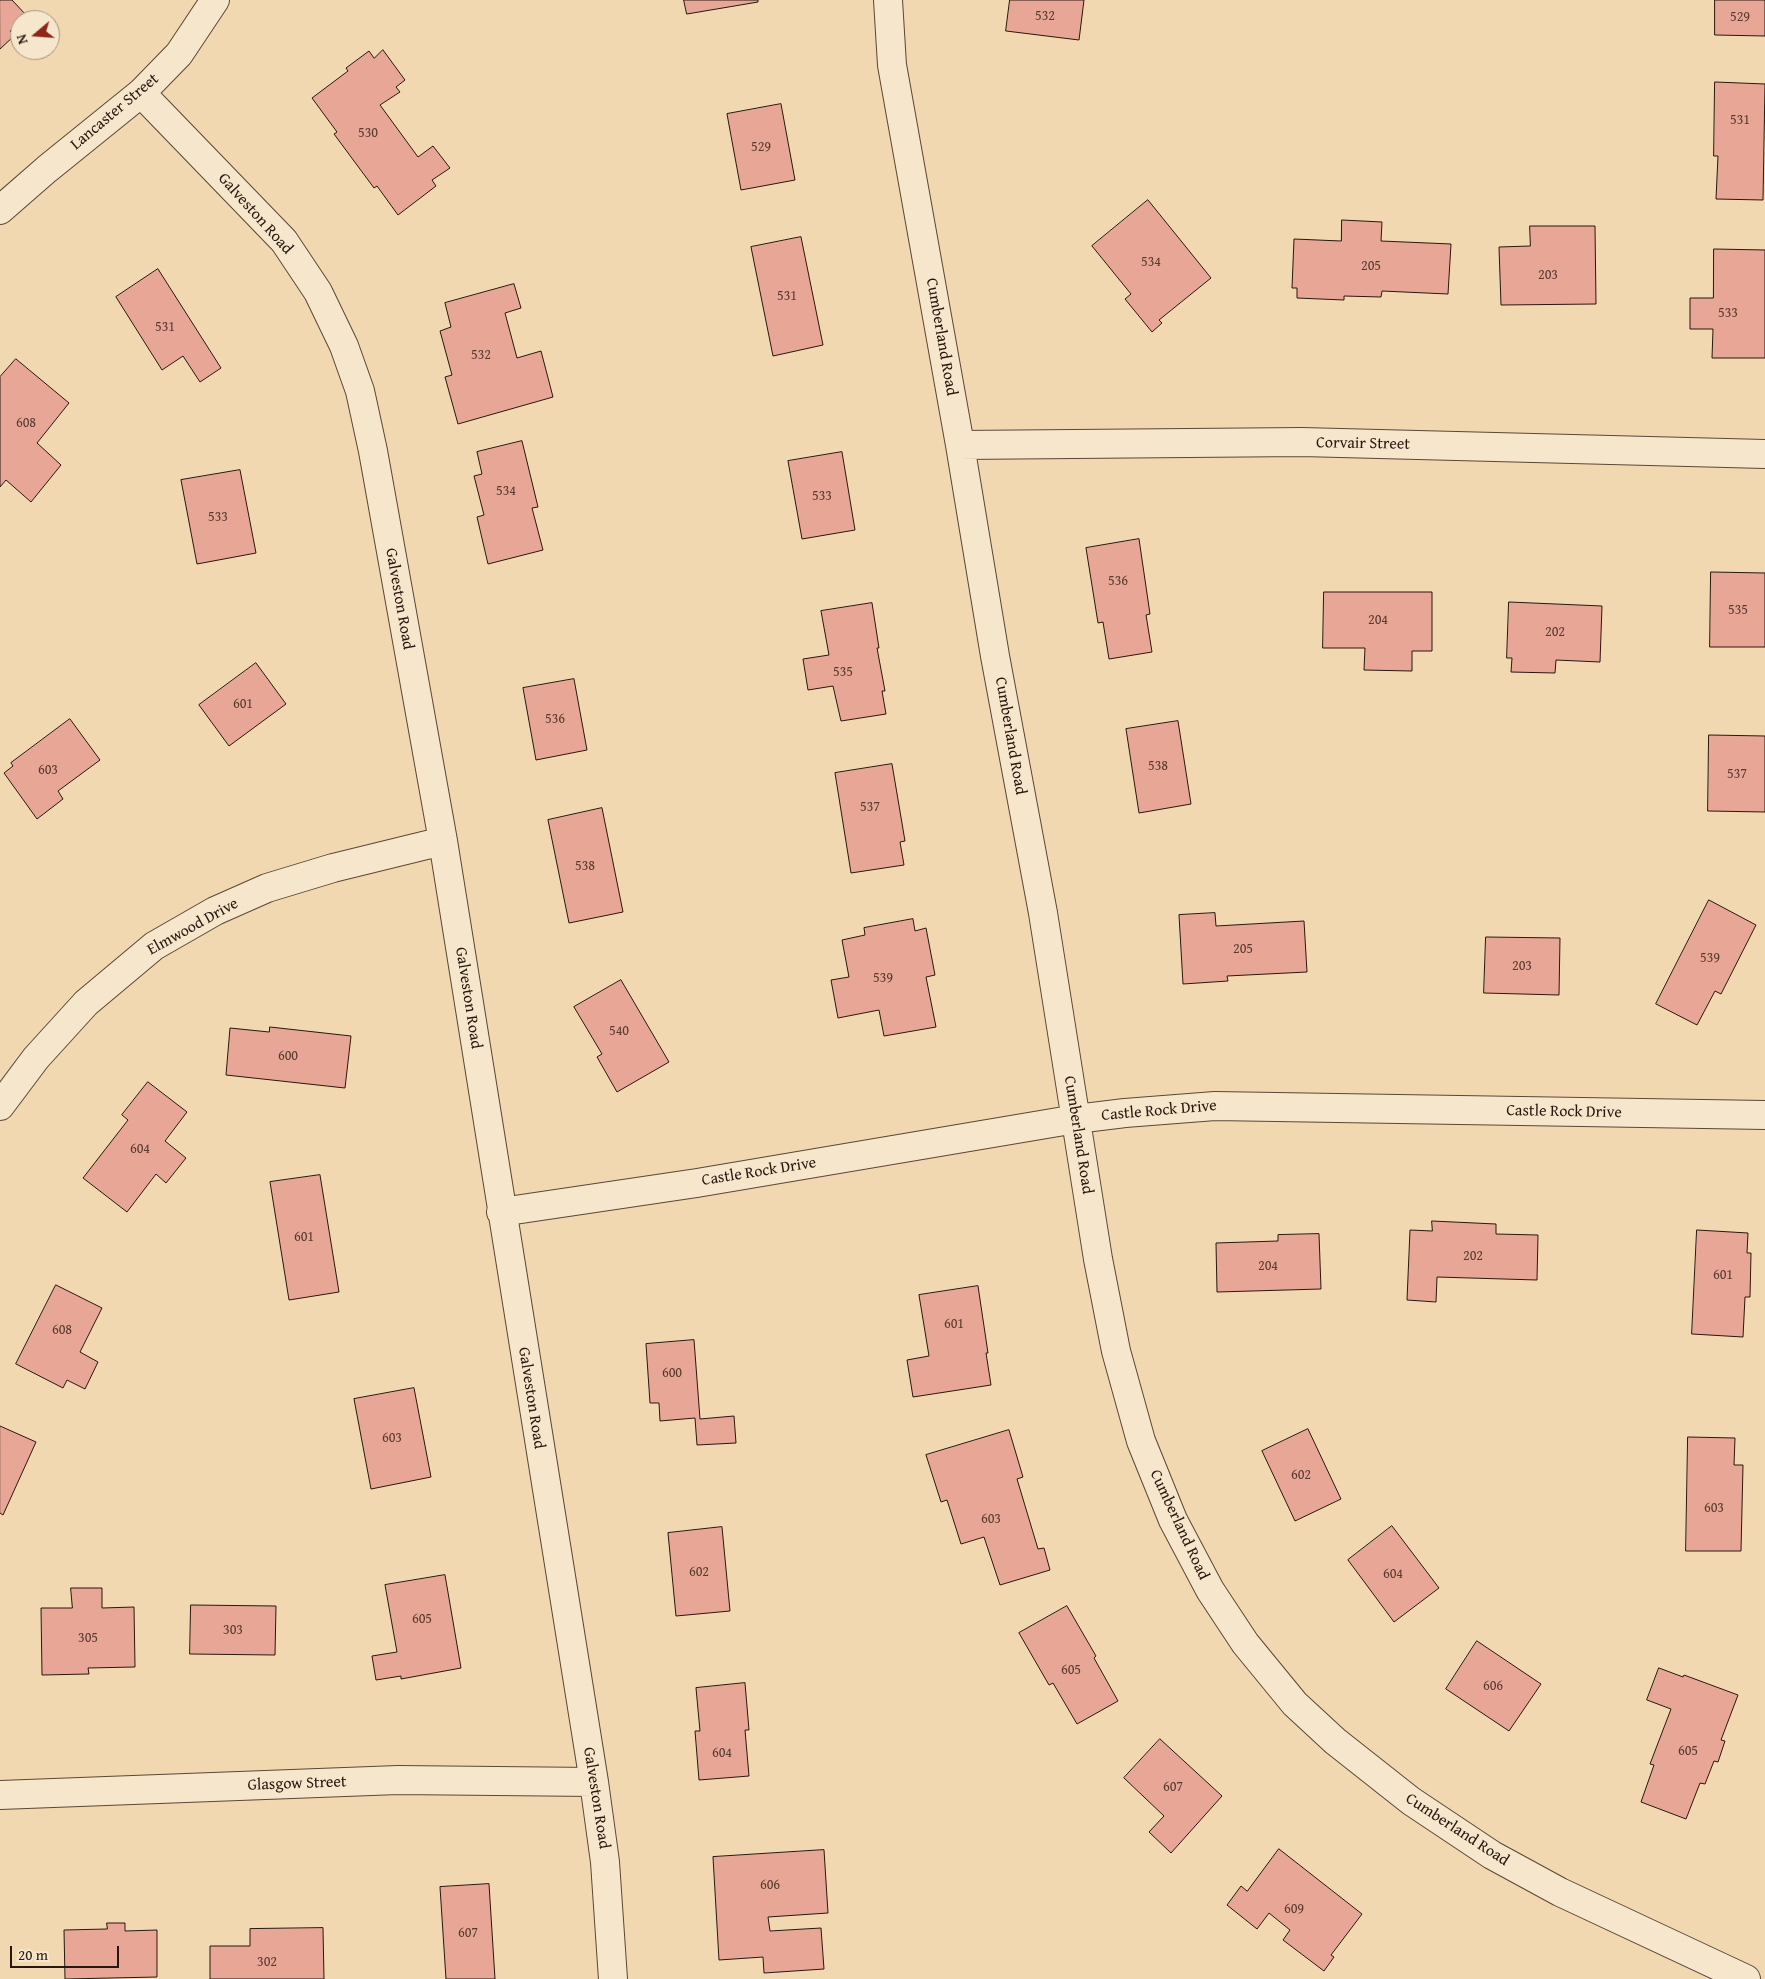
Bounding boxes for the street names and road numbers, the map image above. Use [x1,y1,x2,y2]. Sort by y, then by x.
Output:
street label: Lancaster Street [67,70,163,154]
street label: Galveston Road [213,169,297,259]
street label: Cumberland Road [921,277,961,397]
street label: Corvair Street [1316,434,1410,454]
street label: Galveston Road [381,547,417,651]
street label: Cumberland Road [990,676,1030,796]
street label: Elmwood Drive [144,894,242,960]
street label: Galveston Road [450,946,486,1050]
street label: Cumberland Road [1059,1075,1097,1195]
street label: Castle Rock Drive [1101,1096,1217,1126]
street label: Castle Rock Drive [1506,1101,1622,1123]
street label: Castle Rock Drive [700,1153,818,1191]
street label: Galveston Road [513,1346,549,1450]
street label: Cumberland Road [1145,1467,1213,1583]
street label: Galveston Road [578,1746,614,1850]
street label: Glasgow Street [247,1773,347,1795]
street label: Cumberland Road [1402,1789,1512,1871]

